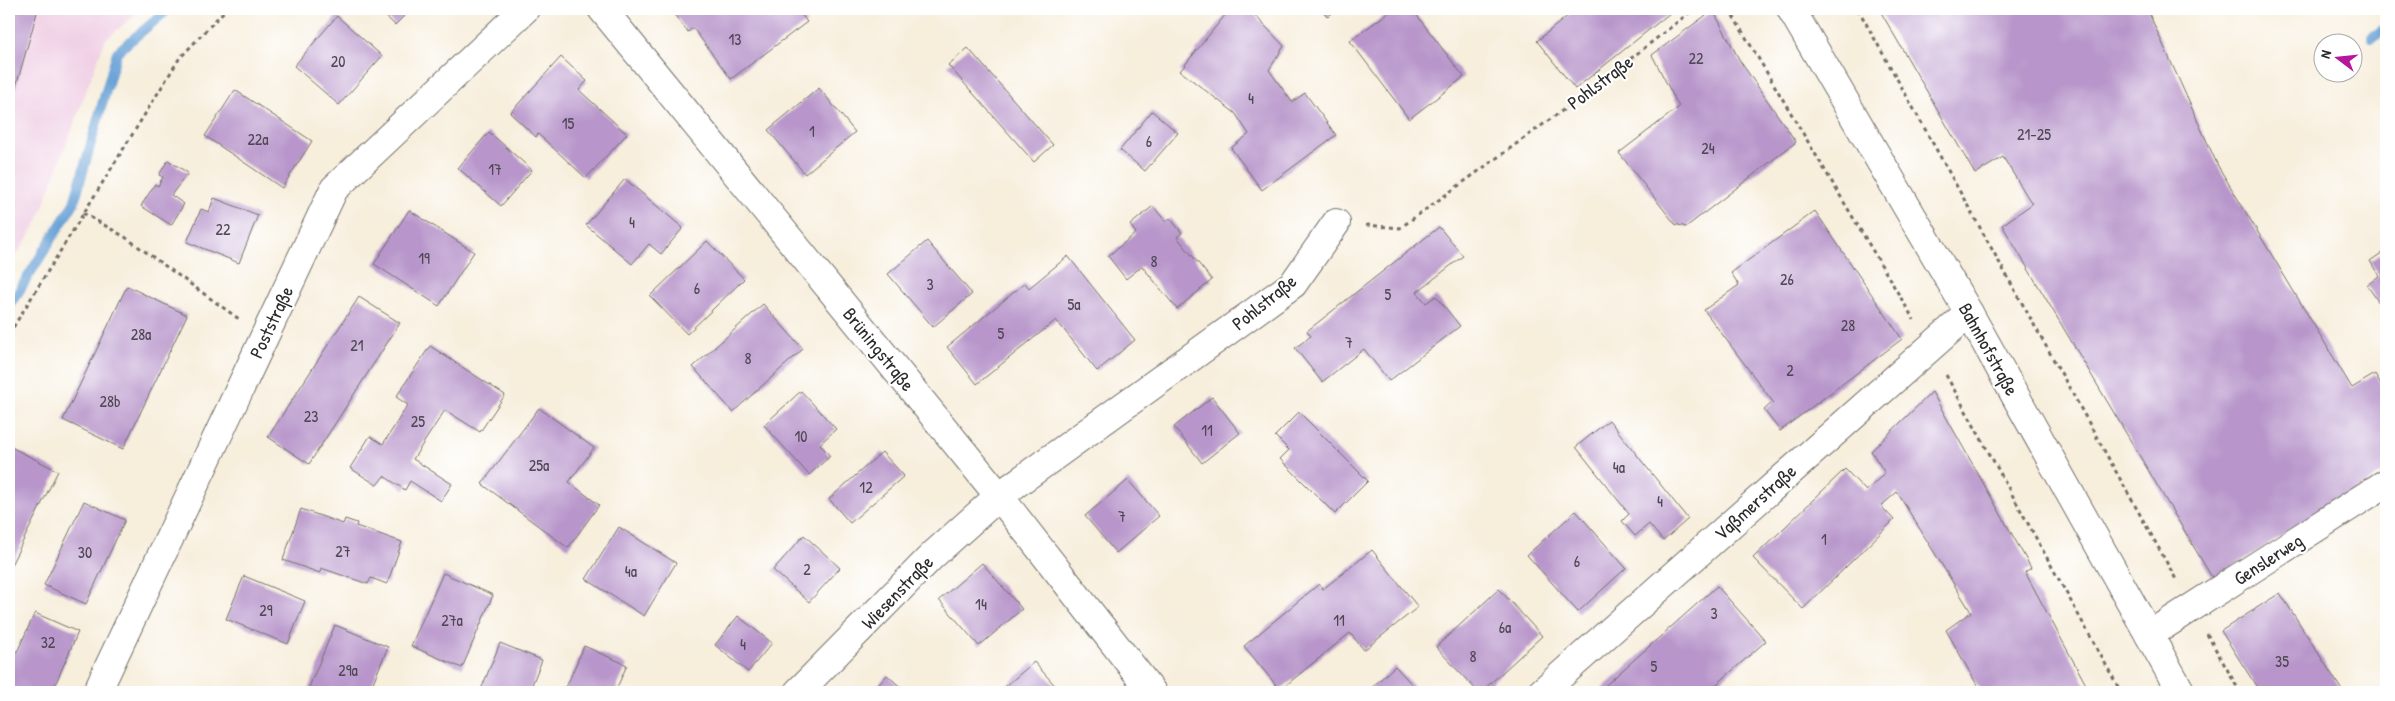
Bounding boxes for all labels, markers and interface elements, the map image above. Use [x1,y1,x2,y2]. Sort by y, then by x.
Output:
house number: 13 [729,28,741,50]
north arrow [2312,32,2362,82]
house number: 22 [1689,47,1704,69]
street label: Pohlstraße [1562,48,1639,115]
text: N [2315,48,2335,60]
house number: 20 [331,50,345,72]
house number: 4 [1248,87,1254,109]
house number: 15 [562,112,575,134]
house number: 1 [809,120,815,142]
house number: 21-25 [2017,123,2051,145]
house number: 22a [247,128,269,150]
house number: 6 [1146,130,1152,152]
house number: 24 [1701,137,1715,159]
house number: 17 [488,158,502,180]
house number: 4 [629,211,635,233]
house number: 22 [216,218,231,240]
house number: 19 [418,247,430,269]
house number: 8 [1151,250,1158,272]
street label: Pohlstraße [1226,268,1302,336]
house number: 26 [1780,268,1794,290]
house number: 3 [926,273,934,295]
house number: 6 [694,277,700,299]
street label: Poststraße [243,281,299,362]
house number: 5 [1385,283,1392,305]
house number: 5a [1067,293,1081,315]
street label: Bahnhofstraße [1953,298,2025,400]
street label: Brüningstraße [837,302,921,397]
house number: 28 [1841,314,1855,336]
house number: 5 [998,322,1005,344]
house number: 28a [131,323,151,345]
house number: 7 [1345,331,1353,353]
house number: 21 [350,334,364,356]
house number: 8 [745,347,752,369]
house number: 2 [1786,359,1794,381]
house number: 28b [99,390,121,412]
house number: 23 [304,405,318,427]
house number: 25 [411,410,425,432]
house number: 11 [1201,419,1213,441]
house number: 10 [795,425,807,447]
house number: 25a [529,454,549,476]
house number: 4a [1613,456,1625,478]
street label: Vaßmerstraße [1708,458,1802,546]
house number: 12 [859,476,873,498]
house number: 4 [1657,490,1663,512]
house number: 7 [1118,505,1126,527]
street label: Genslerweg [2228,527,2308,591]
house number: 1 [1821,528,1827,550]
house number: 27 [335,540,351,562]
house number: 30 [78,541,92,563]
street label: Wiesenstraße [855,549,939,635]
house number: 6 [1574,550,1580,572]
house number: 2 [803,558,811,580]
house number: 4a [625,560,637,582]
house number: 14 [975,593,987,615]
house number: 29 [259,599,273,621]
house number: 3 [1710,602,1718,624]
house number: 27a [441,609,463,631]
house number: 11 [1333,609,1345,631]
house number: 6a [1499,616,1511,638]
house number: 32 [41,631,56,653]
house number: 4 [740,633,746,655]
house number: 8 [1470,645,1477,667]
house number: 35 [2275,650,2289,672]
house number: 5 [1651,655,1658,677]
house number: 29a [338,659,358,681]

